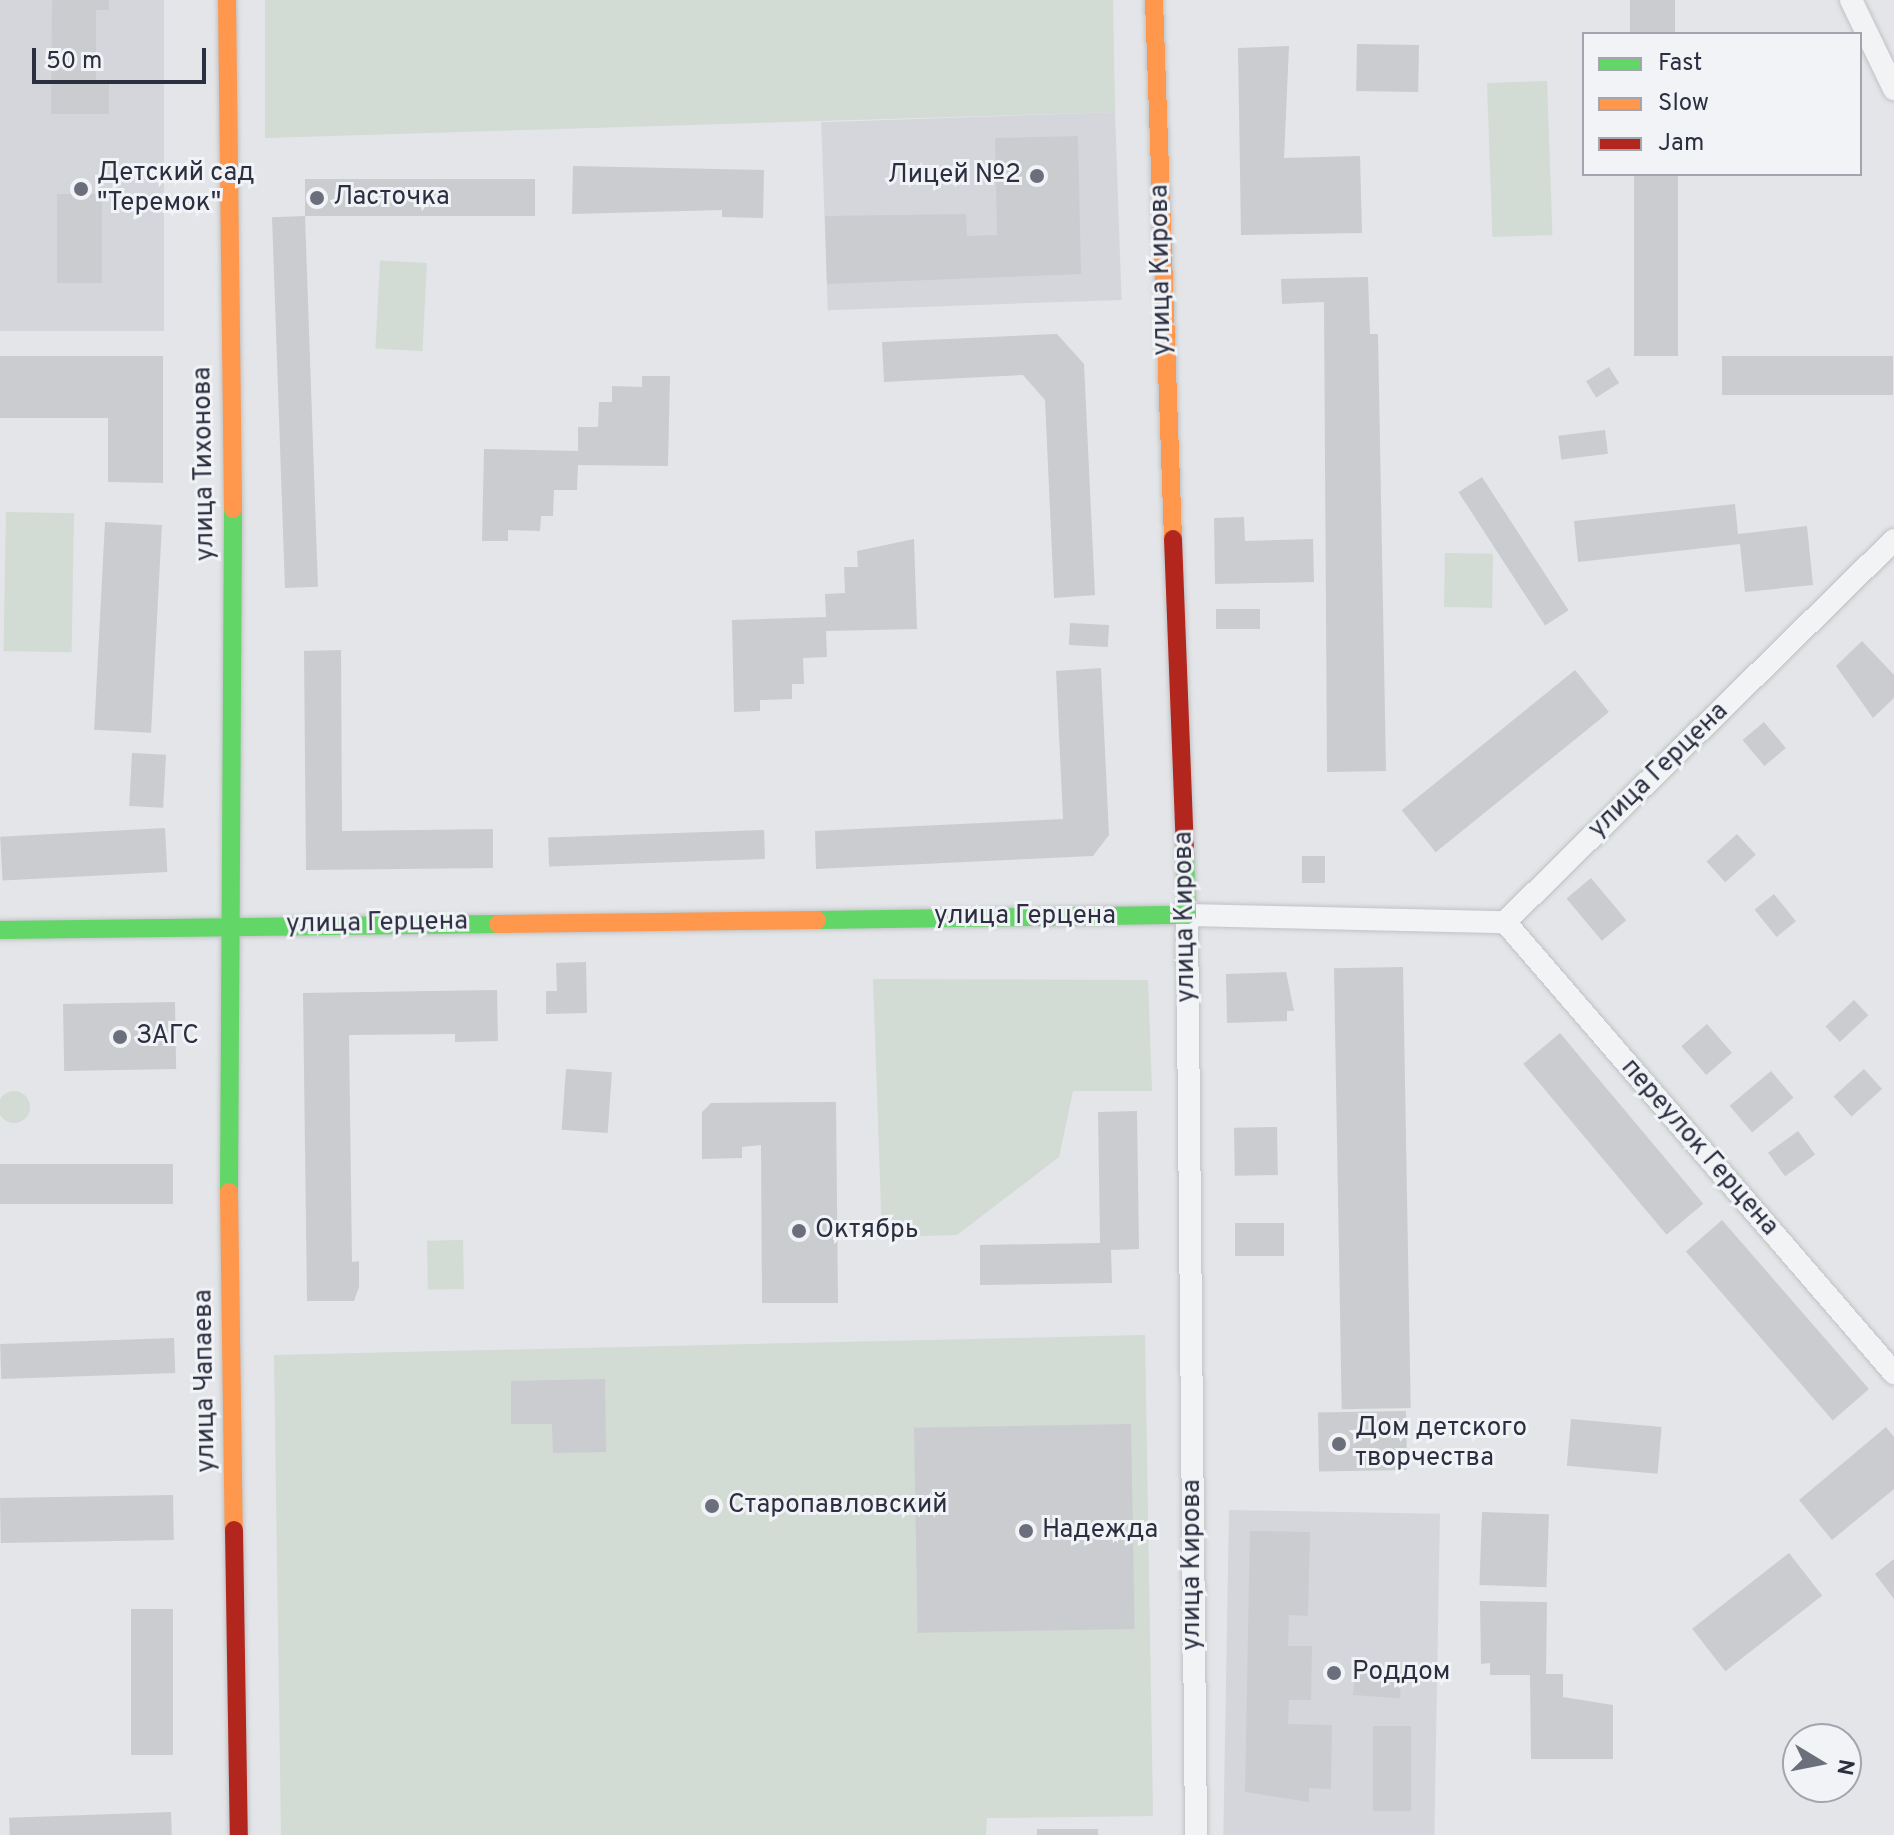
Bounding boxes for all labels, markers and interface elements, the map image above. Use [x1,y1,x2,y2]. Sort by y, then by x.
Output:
scale bar [36,32,210,82]
legend [1582,32,1862,176]
text: 50 m [46,47,102,77]
text: Fast [1658,49,1702,79]
text: Slow [1658,89,1709,119]
text: Jam [1658,129,1704,159]
place label: Детский сад "Теремок" [97,158,255,220]
place label: Лицей №2 [888,160,1021,192]
marker: Лицей №2 [1028,167,1046,185]
marker: Детский сад "Теремок" [72,180,90,198]
place label: Ласточка [333,182,450,214]
street label: улица Кирова [1145,184,1179,356]
marker: Ласточка [308,189,326,207]
street label: улица Тихонова [188,366,222,562]
street label: улица Герцена [1583,697,1735,845]
street label: улица Кирова [1169,831,1203,1003]
street label: улица Герцена [934,901,1116,933]
street label: улица Герцена [286,907,468,941]
place label: ЗАГС [136,1021,199,1053]
marker: ЗАГС [111,1028,129,1046]
street label: переулок Герцена [1614,1053,1784,1243]
place label: Октябрь [815,1215,918,1247]
marker: Октябрь [790,1222,808,1240]
street label: улица Чапаева [189,1289,223,1473]
place label: Дом детского творчества [1355,1413,1527,1474]
marker: Дом детского творчества [1330,1435,1348,1453]
street label: улица Кирова [1177,1479,1209,1651]
place label: Старопавловский [728,1490,948,1522]
marker: Старопавловский [703,1497,721,1515]
place label: Надежда [1042,1515,1158,1547]
marker: Надежда [1017,1522,1035,1540]
place label: Роддом [1352,1657,1450,1689]
marker: Роддом [1323,1662,1345,1684]
north arrow [1782,1723,1862,1803]
text: N [1829,1757,1859,1777]

